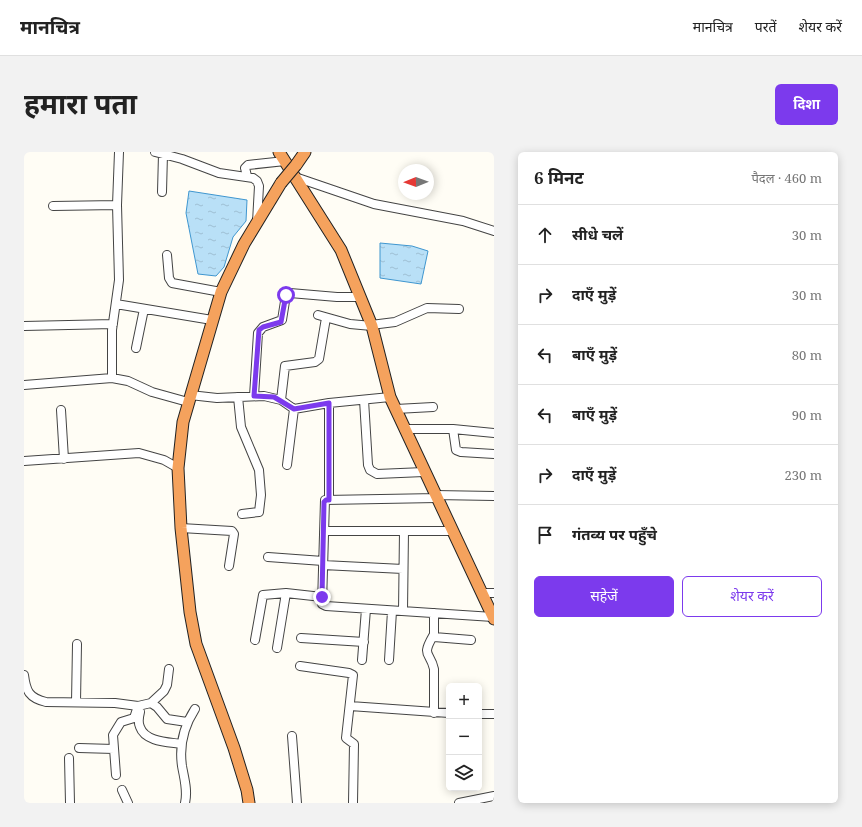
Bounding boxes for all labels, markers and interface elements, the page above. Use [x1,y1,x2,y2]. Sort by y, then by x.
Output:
text: मानचित्र [20,14,80,40]
text: मानचित्र [693,17,733,36]
text: परतें [755,17,777,36]
text: शेयर करें [799,17,842,36]
text: हमारा पता [24,84,137,122]
button: दिशा [775,84,838,125]
north arrow [398,164,434,200]
text: 6 मिनट [534,166,584,189]
text: पैदल · 460 m [751,169,822,187]
icon: ahead [534,224,556,246]
text: सीधे चलें [572,224,623,244]
text: 30 m [792,226,822,244]
icon: right [534,284,556,306]
text: दाएँ मुड़ें [572,284,616,304]
route start [277,286,295,304]
text: 30 m [792,286,822,304]
icon: left [534,344,556,366]
text: बाएँ मुड़ें [572,344,617,364]
text: 80 m [792,346,822,364]
icon: left [534,404,556,426]
text: बाएँ मुड़ें [572,404,617,424]
text: 90 m [792,406,822,424]
icon: right [534,464,556,486]
text: दाएँ मुड़ें [572,464,616,484]
text: 230 m [785,466,822,484]
icon: arrive [534,524,556,546]
text: गंतव्य पर पहुँचे [572,524,657,544]
button: सहेजें [534,576,674,617]
button: शेयर करें [682,576,822,617]
route end [313,588,331,606]
map controls [446,683,482,791]
button: + [446,683,482,719]
button: − [446,719,482,755]
button: layers [446,755,482,791]

